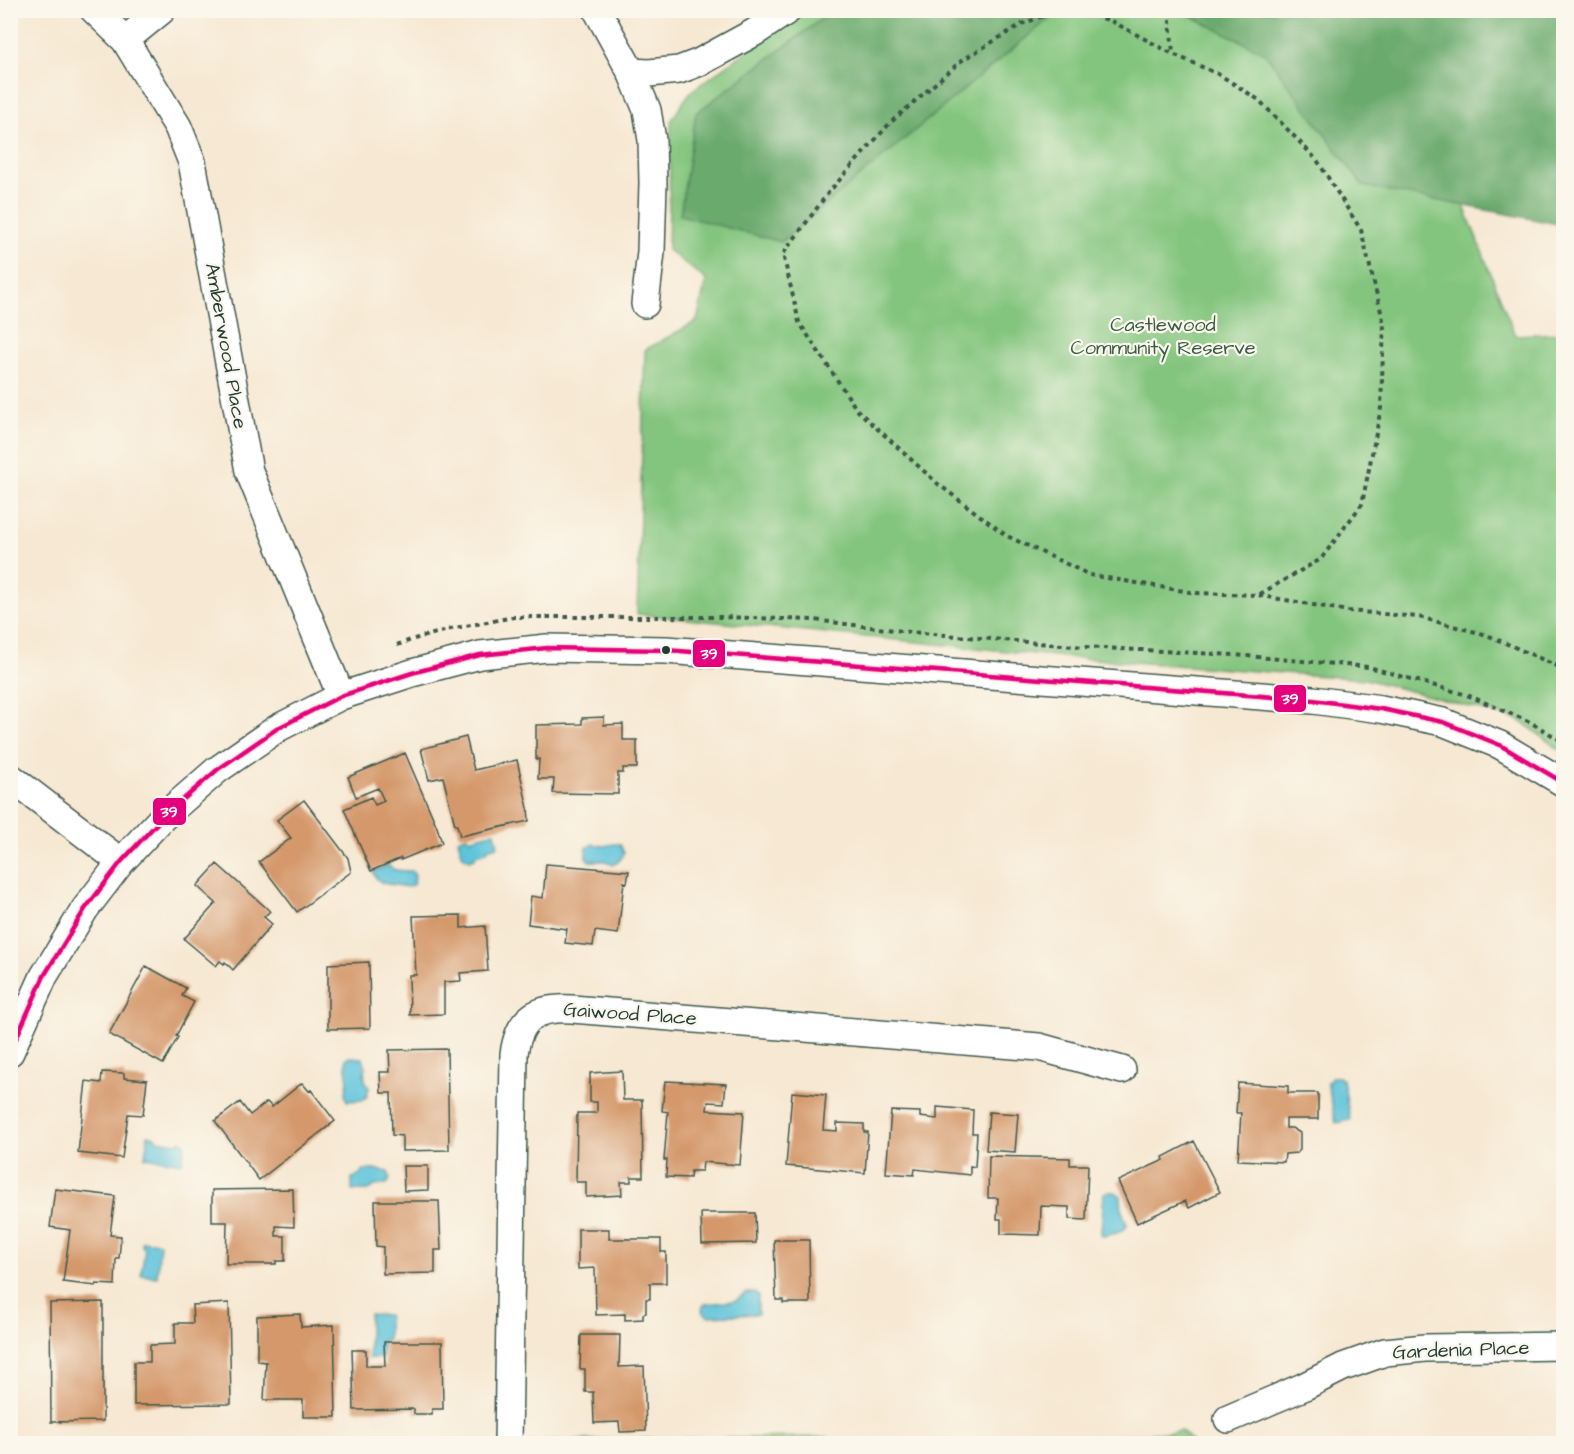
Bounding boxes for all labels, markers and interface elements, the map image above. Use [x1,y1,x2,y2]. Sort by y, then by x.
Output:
street label: Amberwood Place [198,261,254,431]
park label: Castlewood Community Reserve [1071,311,1256,363]
line badge: 39 [692,639,726,668]
text: 39 [699,643,718,665]
unlabelled marker [660,644,672,656]
line badge: 39 [1273,684,1307,713]
text: 39 [1280,688,1299,710]
line badge: 39 [152,797,187,826]
text: 39 [159,801,178,823]
street label: Gaiwood Place [562,995,698,1033]
street label: Gardenia Place [1392,1334,1530,1366]

